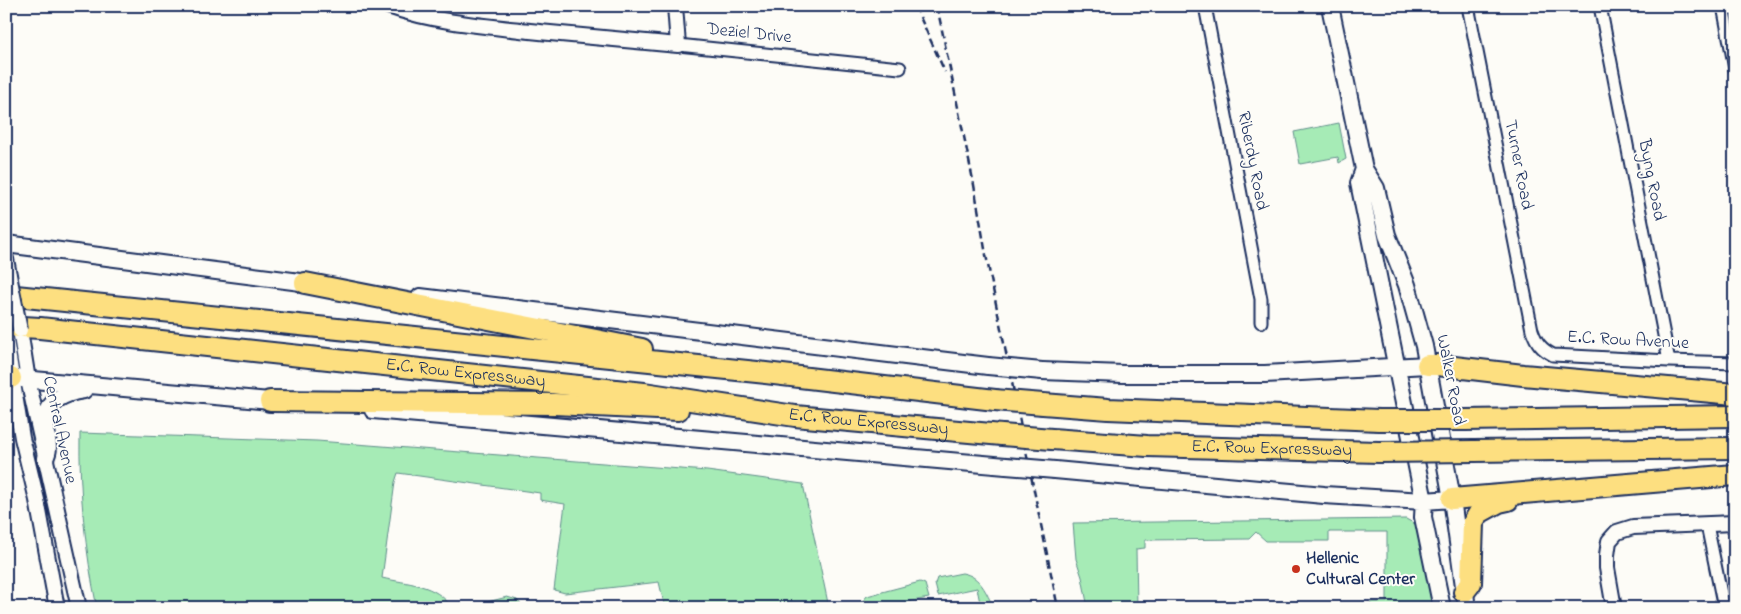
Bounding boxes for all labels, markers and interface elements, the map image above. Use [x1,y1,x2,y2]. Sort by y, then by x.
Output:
street label: Deziel Drive [704,17,794,51]
street label: Riberdy Road [1230,109,1274,213]
street label: Turner Road [1497,118,1539,212]
street label: Byng Road [1629,136,1672,223]
street label: E.C. Row Avenue [1566,325,1691,357]
street label: Walker Road [1428,332,1472,428]
street label: E.C. Row Expressway [384,352,547,395]
street label: Central Avenue [35,374,83,487]
street label: E.C. Row Expressway [786,402,950,443]
street label: E.C. Row Expressway [1191,434,1352,464]
place label: Hellenic Cultural Center [1306,546,1415,593]
marker: Hellenic Cultural Center [1290,563,1302,575]

